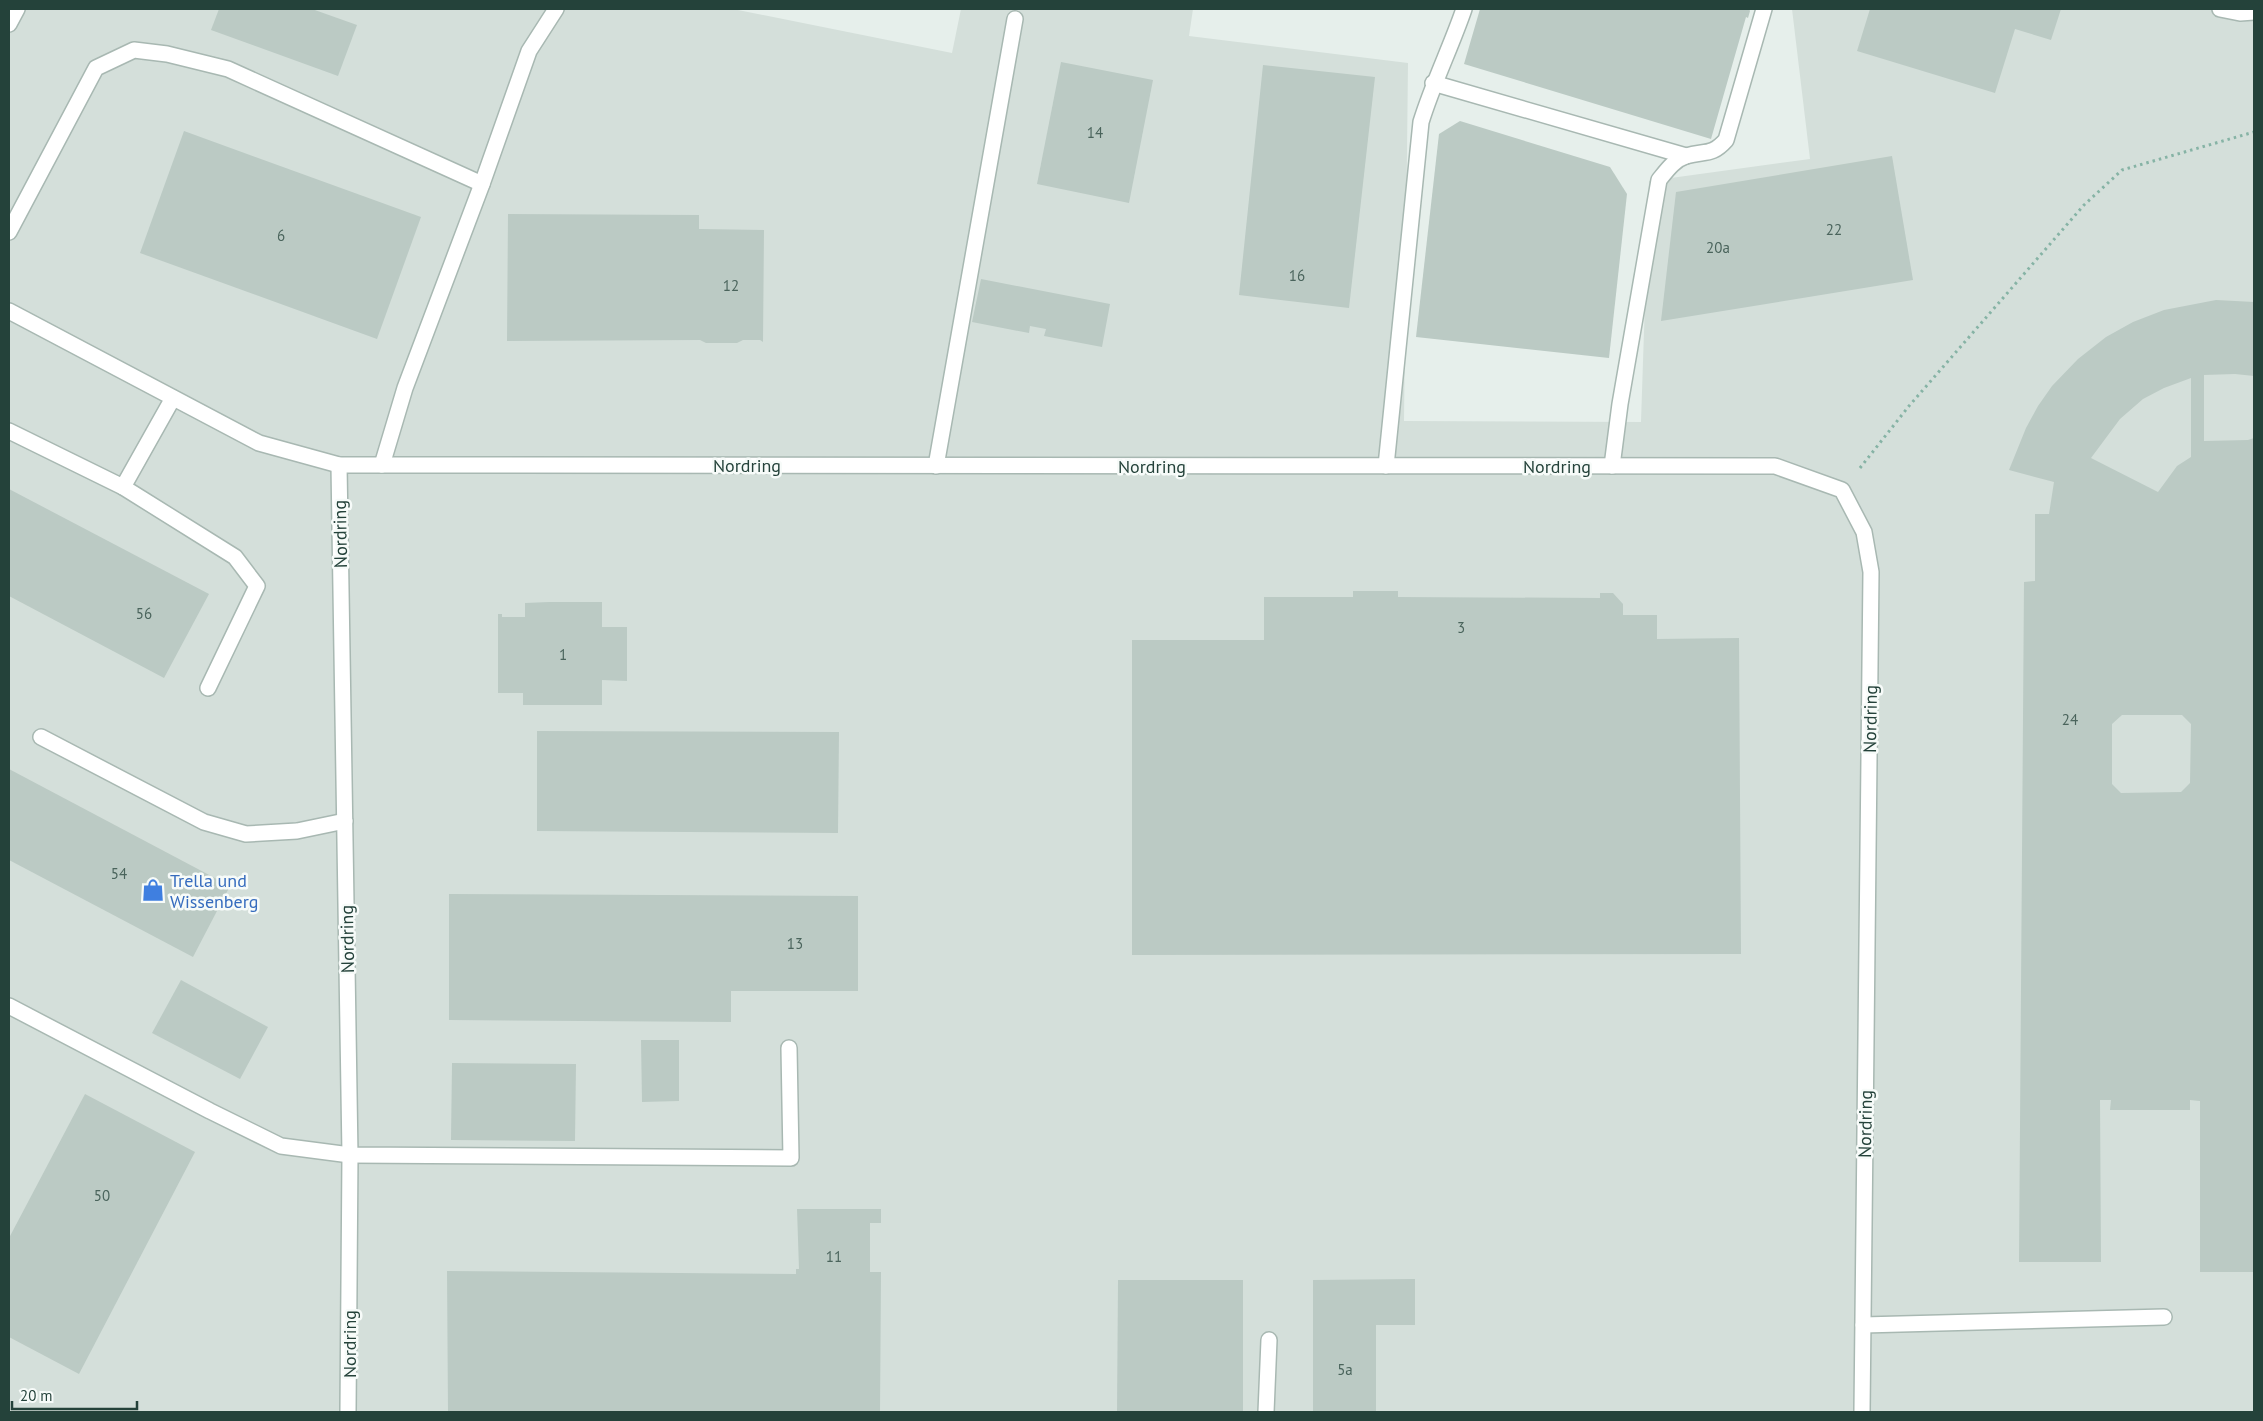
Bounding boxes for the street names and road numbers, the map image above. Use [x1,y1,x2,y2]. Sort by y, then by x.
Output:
street label: Nordring [713,454,781,477]
street label: Nordring [1118,455,1186,478]
street label: Nordring [1523,455,1591,478]
street label: Nordring [328,500,352,568]
street label: Nordring [1858,685,1882,753]
street label: Nordring [335,905,359,973]
street label: Nordring [1853,1090,1877,1158]
street label: Nordring [338,1310,361,1378]

